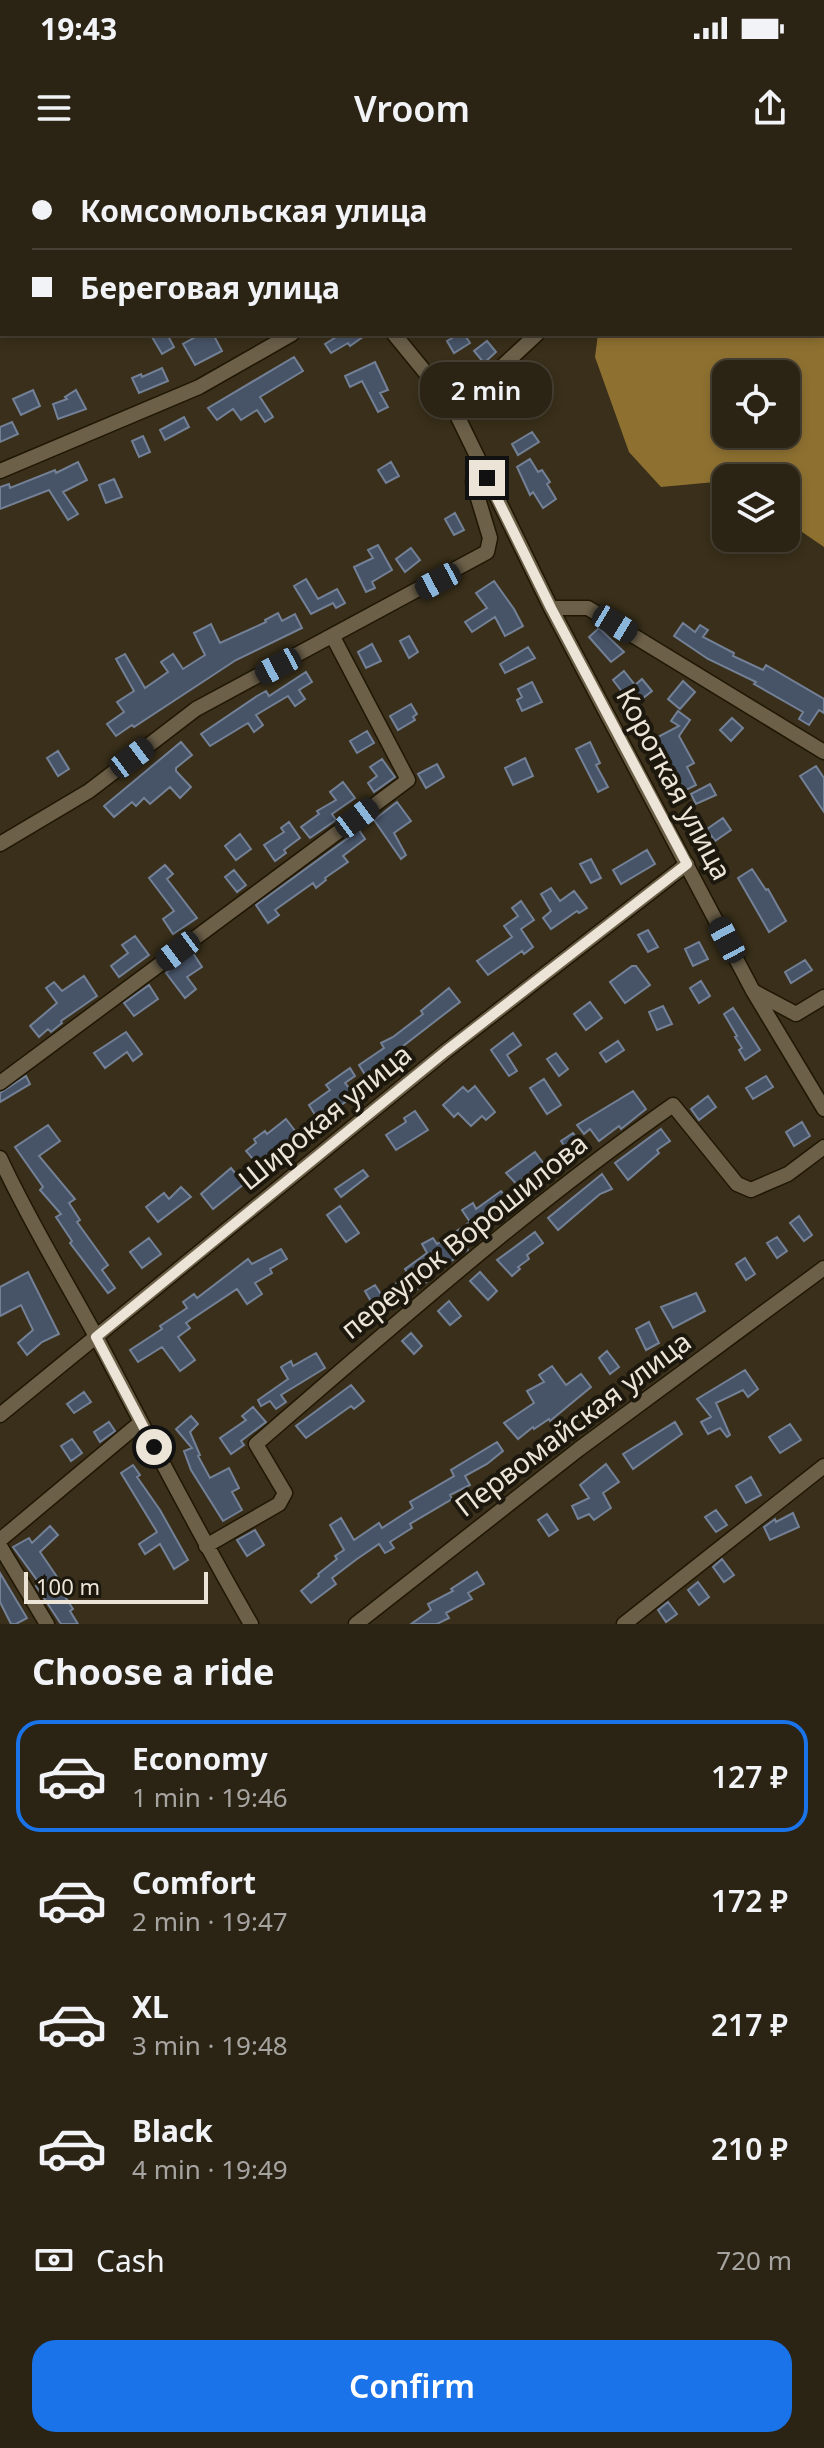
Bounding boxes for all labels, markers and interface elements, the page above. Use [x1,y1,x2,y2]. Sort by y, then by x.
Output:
text: 19:43 [40,8,117,49]
text: Vroom [354,84,470,133]
icon: menu [32,86,76,130]
icon: share [748,86,792,130]
text: Комсомольская улица [80,190,428,231]
text: Береговая улица [80,267,340,308]
map controls [712,360,800,552]
button: locate [712,360,800,448]
callout: 2 min [421,362,553,418]
text: 2 min [451,372,521,408]
route end [469,460,505,496]
button: layers [712,464,800,552]
car [411,559,465,603]
car [588,601,642,647]
car [251,644,305,688]
street label: Короткая улица [608,681,742,886]
car [106,734,158,782]
car [331,794,383,842]
car [705,913,749,967]
car [152,927,204,975]
street label: Широкая улица [230,1035,419,1198]
street label: переулок Ворошилова [332,1124,595,1347]
street label: Первомайская улица [447,1322,698,1525]
route start [136,1429,172,1465]
scale bar [24,1568,208,1604]
text: 100 m [36,1571,100,1601]
text: Choose a ride [32,1647,274,1696]
text: Economy [132,1738,268,1779]
icon: car [36,1740,108,1812]
text: 127 ₽ [711,1756,788,1797]
text: 1 min · 19:46 [132,1779,288,1815]
text: Comfort [132,1862,256,1903]
icon: car [36,1864,108,1936]
text: 172 ₽ [711,1880,788,1921]
text: 2 min · 19:47 [132,1903,288,1939]
text: XL [132,1986,169,2027]
icon: car [36,1988,108,2060]
text: 217 ₽ [711,2004,788,2045]
text: 3 min · 19:48 [132,2027,288,2063]
text: Black [132,2110,213,2151]
icon: car [36,2112,108,2184]
text: 210 ₽ [711,2128,788,2169]
text: 4 min · 19:49 [132,2151,288,2187]
icon: cash [32,2238,76,2282]
text: Cash [96,2240,165,2281]
text: 720 m [716,2242,792,2278]
button: Confirm [32,2340,792,2432]

